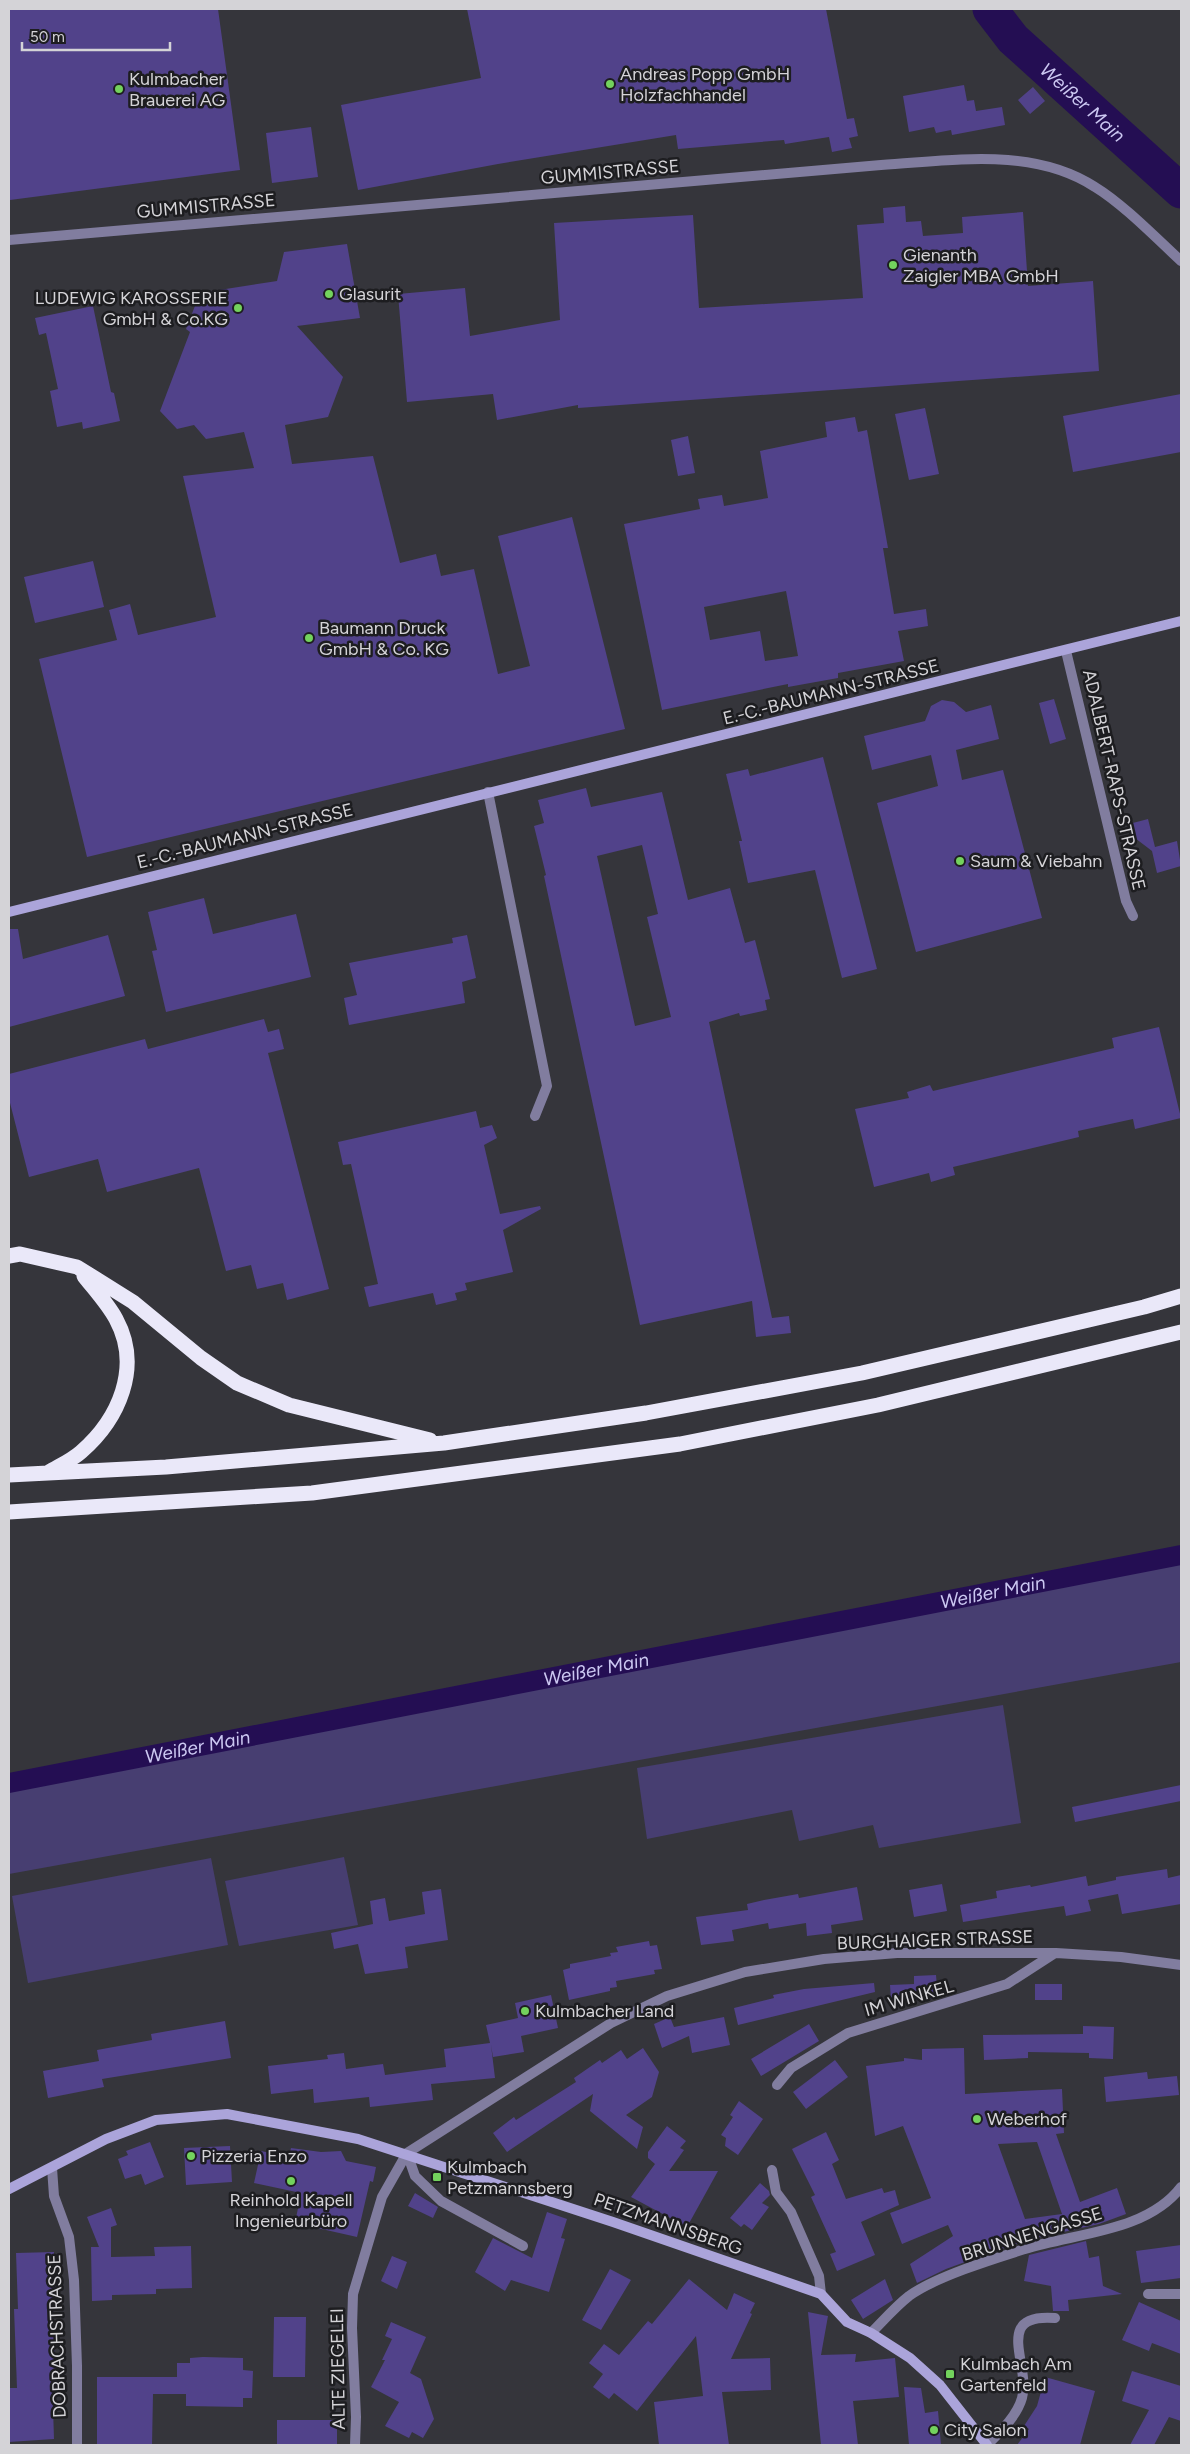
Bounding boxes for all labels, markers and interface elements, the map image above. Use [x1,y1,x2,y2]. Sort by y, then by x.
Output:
scale bar [22,20,170,52]
text: 50 m [30,28,65,46]
water label: Weißer Main [1035,58,1130,147]
place label: Andreas Popp GmbH Holzfachhandel [620,63,790,106]
place label: Kulmbacher Brauerei AG [129,68,225,111]
marker: Andreas Popp GmbH Holzfachhandel [604,78,616,90]
marker: Kulmbacher Brauerei AG [113,83,125,95]
street label: GUMMISTRASSE [540,155,680,189]
street label: GUMMISTRASSE [136,189,276,223]
place label: Gienanth Zaigler MBA GmbH [903,244,1059,287]
marker: Gienanth Zaigler MBA GmbH [887,259,899,271]
place label: Glasurit [339,283,402,305]
place label: LUDEWIG KAROSSERIE GmbH & Co.KG [35,287,228,330]
marker: Glasurit [323,288,335,300]
marker: LUDEWIG KAROSSERIE GmbH & Co.KG [232,302,244,314]
place label: Baumann Druck GmbH & Co. KG [319,617,449,660]
marker: Baumann Druck GmbH & Co. KG [303,632,315,644]
street label: E.-C.-BAUMANN-STRASSE [721,654,941,730]
street label: ADALBERT-RAPS-STRASSE [1078,667,1150,893]
street label: E.-C.-BAUMANN-STRASSE [135,798,355,874]
place label: Saum & Viebahn [970,850,1102,872]
marker: Saum & Viebahn [954,855,966,867]
water label: Weißer Main [938,1571,1048,1614]
water label: Weißer Main [541,1648,651,1691]
water label: Weißer Main [143,1725,253,1768]
street label: BURGHAIGER STRASSE [836,1926,1034,1954]
street label: IM WINKEL [862,1975,957,2021]
place label: Kulmbacher Land [535,2000,674,2022]
marker: Kulmbacher Land [519,2005,531,2017]
place label: Weberhof [987,2108,1067,2130]
marker: Weberhof [971,2113,983,2125]
place label: Pizzeria Enzo [201,2145,307,2167]
marker: Pizzeria Enzo [185,2150,197,2162]
place label: Kulmbach Petzmannsberg [447,2156,573,2199]
marker: Kulmbach Petzmannsberg [431,2171,443,2183]
marker: Reinhold Kapell Ingenieurbüro [285,2175,297,2187]
street label: PETZMANNSBERG [591,2188,745,2260]
place label: Reinhold Kapell Ingenieurbüro [229,2189,353,2232]
street label: BRUNNENGASSE [959,2202,1105,2266]
street label: DOBRACHSTRASSE [43,2254,71,2418]
street label: ALTE ZIEGELEI [326,2308,350,2430]
place label: Kulmbach Am Gartenfeld [960,2353,1072,2396]
marker: Kulmbach Am Gartenfeld [944,2368,956,2380]
place label: City Salon [944,2419,1027,2441]
marker: City Salon [928,2424,940,2436]

